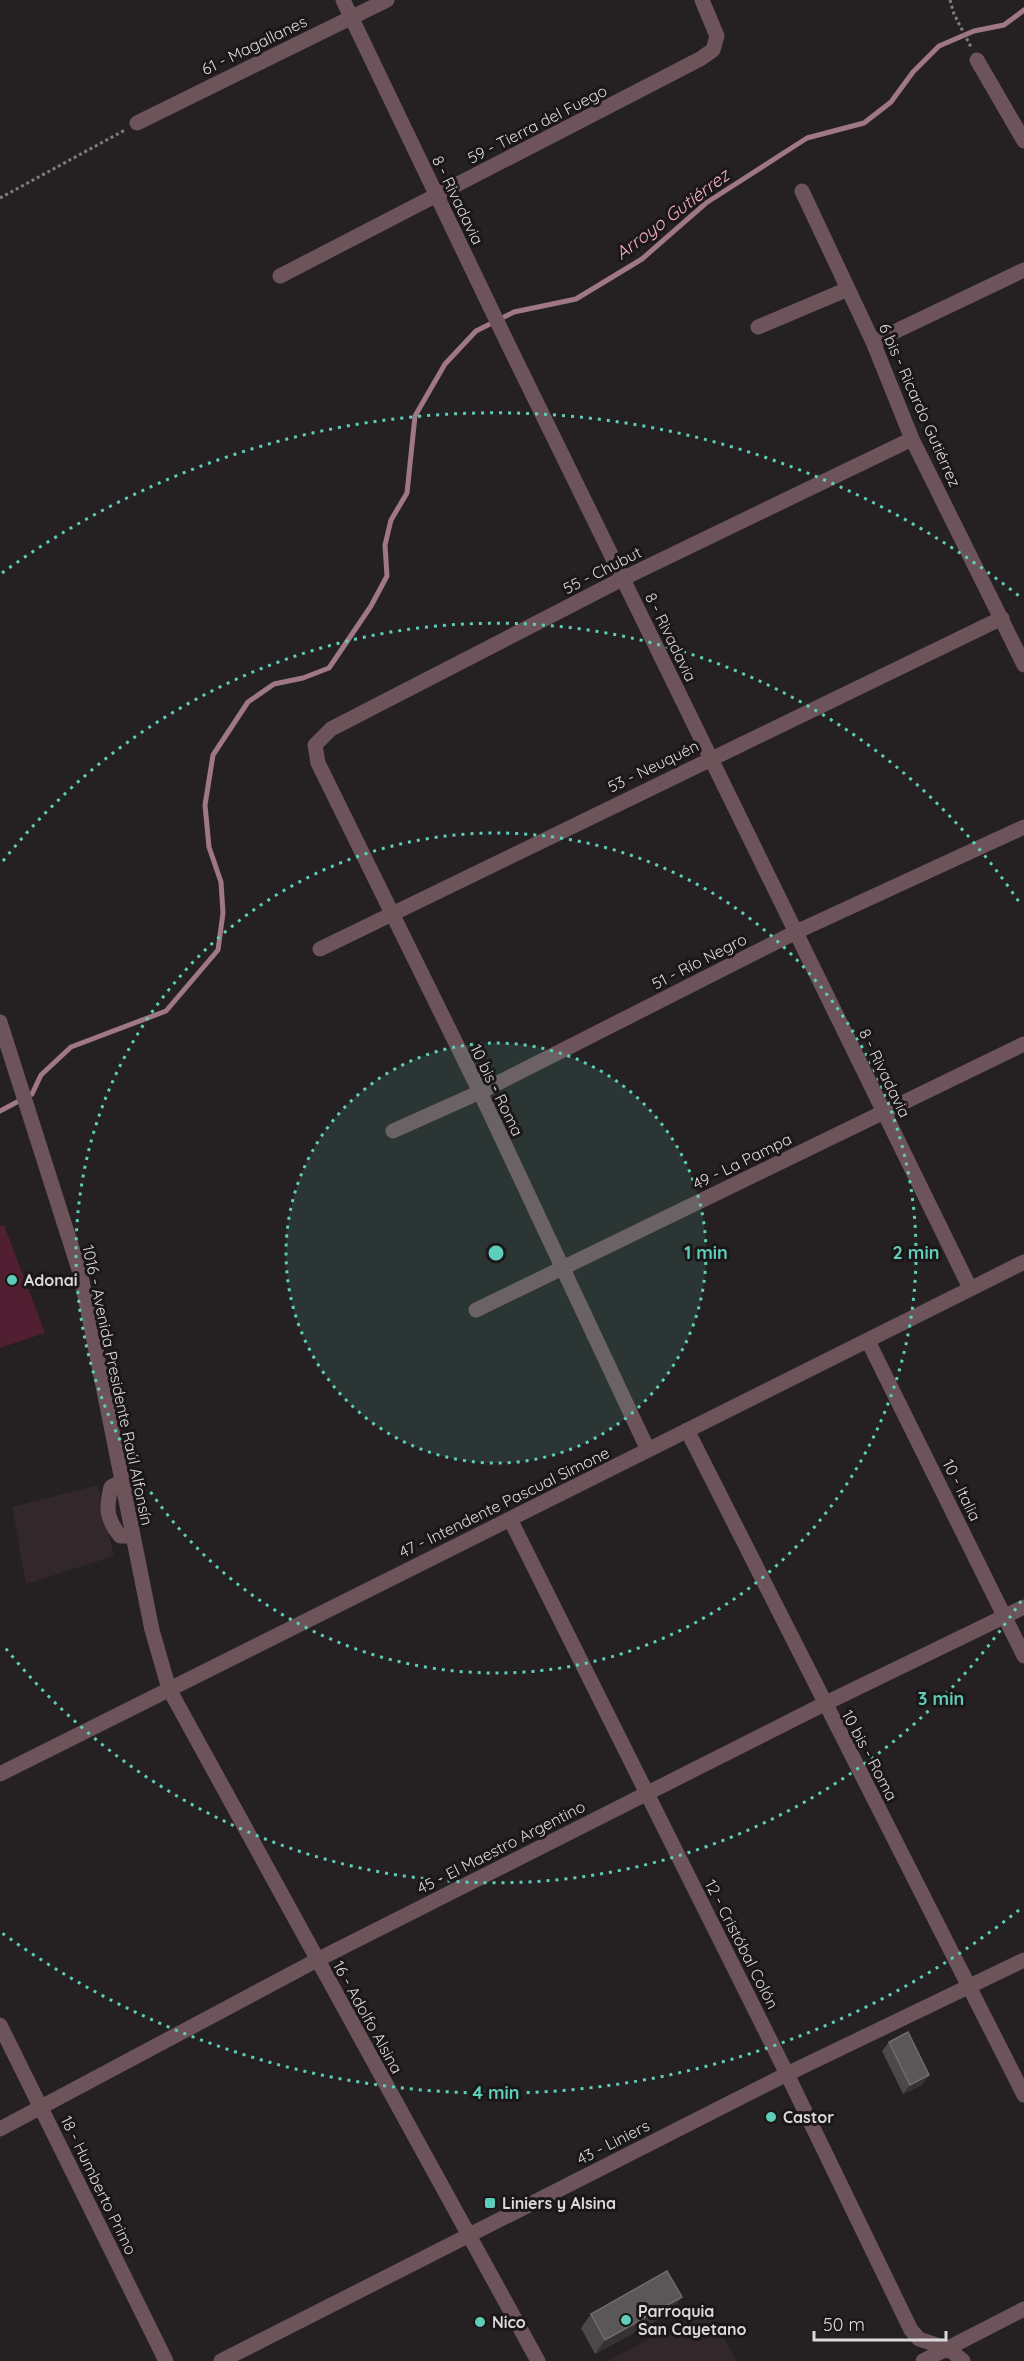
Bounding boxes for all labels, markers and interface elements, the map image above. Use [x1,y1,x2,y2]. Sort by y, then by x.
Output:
street label: 61 - Magallanes [198,11,310,79]
street label: 59 - Tierra del Fuego [464,80,610,168]
street label: 8 - Rivadavia [428,152,488,248]
water label: Arroyo Gutiérrez [610,162,736,264]
street label: 6 bis - Ricardo Gutiérrez [875,320,965,490]
street label: 55 - Chubut [559,542,645,598]
street label: 8 - Rivadavia [641,589,701,685]
street label: 53 - Neuquén [604,735,702,797]
street label: 51 - Río Negro [648,929,750,993]
street label: 8 - Rivadavia [855,1025,915,1121]
street label: 10 bis - Roma [466,1041,528,1139]
street label: 49 - La Pampa [689,1128,795,1194]
text: 1 min [684,1241,728,1264]
text: 2 min [893,1241,939,1264]
street label: 1016 - Avenida Presidente Raúl Alfonsín [78,1243,158,1527]
centre of rings [486,1243,506,1263]
place label: Adonai [24,1270,78,1290]
marker: Adonai [5,1273,19,1287]
street label: 47 - Intendente Pascual Simone [396,1442,612,1562]
street label: 10 - Italia [938,1456,986,1524]
text: 3 min [918,1687,964,1710]
street label: 10 bis - Roma [838,1706,902,1804]
street label: 45 - El Maestro Argentino [414,1796,588,1898]
street label: 12 - Cristóbal Colón [701,1876,783,2012]
street label: 16 - Adolfo Alsina [329,1957,407,2077]
text: 4 min [472,2081,520,2104]
place label: Castor [783,2107,834,2127]
marker: Castor [764,2110,778,2124]
street label: 18 - Humberto Primo [57,2112,141,2258]
street label: 43 - Liniers [573,2115,653,2169]
place label: Liniers y Alsina [502,2193,616,2213]
marker: Liniers y Alsina [483,2196,497,2210]
place label: Parroquia San Cayetano [638,2301,747,2339]
scale bar [814,2304,946,2342]
place label: Nico [492,2312,526,2332]
marker: Parroquia San Cayetano [619,2313,633,2327]
text: 50 m [823,2313,865,2336]
marker: Nico [473,2315,487,2329]

